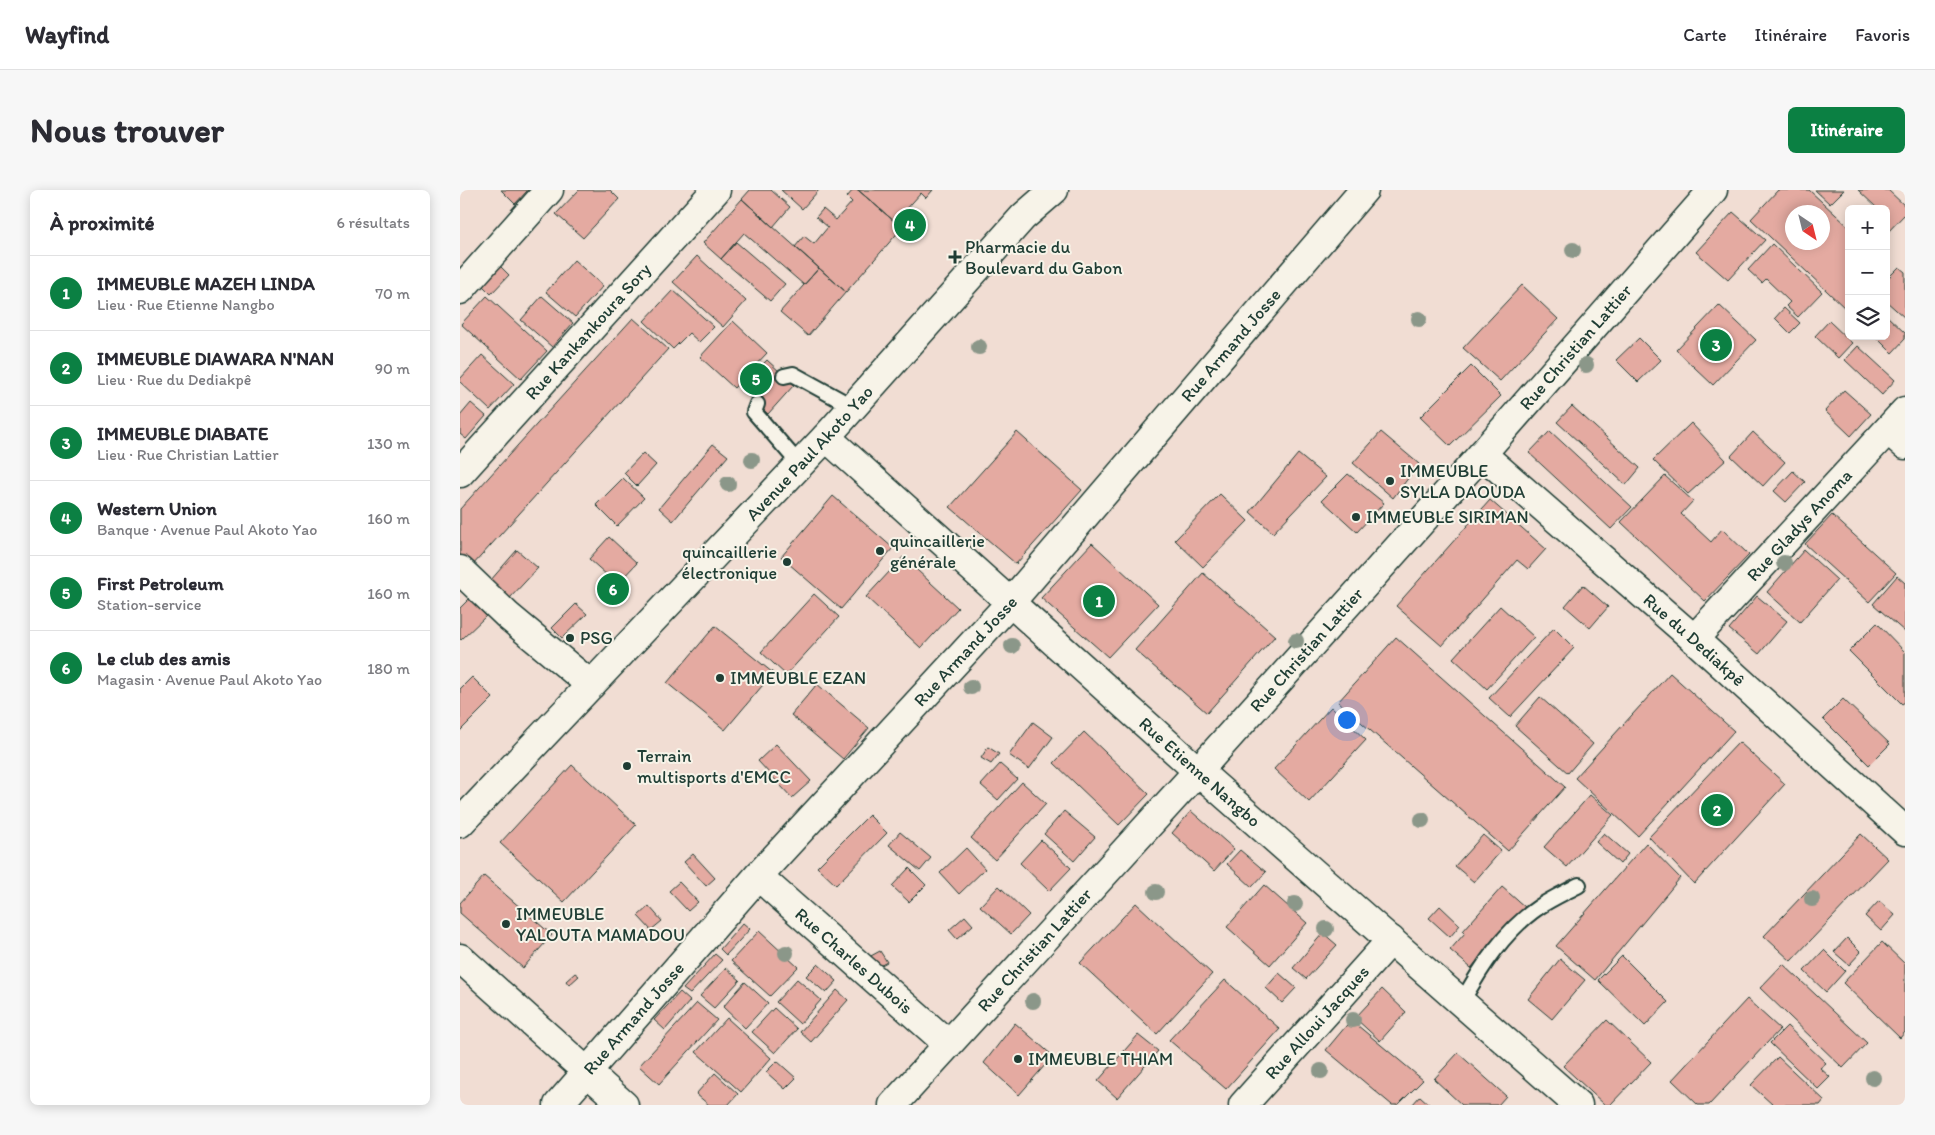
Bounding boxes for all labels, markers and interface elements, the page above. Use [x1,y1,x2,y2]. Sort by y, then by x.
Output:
text: Wayfind [25,20,109,49]
text: Carte [1683,24,1727,46]
text: Itinéraire [1755,24,1827,46]
text: Favoris [1855,24,1910,46]
button: Itinéraire [1788,107,1905,153]
text: Nous trouver [30,109,224,151]
north arrow [1785,205,1830,250]
map controls [1845,205,1890,340]
button: + [1845,205,1890,250]
pin: 4 [894,206,926,244]
text: À proximité [50,210,155,235]
text: 6 résultats [336,213,410,232]
place label: Pharmacie du Boulevard du Gabon [965,236,1122,279]
button: − [1845,250,1890,295]
marker: Pharmacie du Boulevard du Gabon [949,251,961,263]
street label: Rue Kankankoura Sory [521,258,656,404]
text: IMMEUBLE MAZEH LINDA [97,272,315,295]
street label: Rue Christian Lattier [1515,279,1637,414]
text: 1 [62,284,70,303]
text: 70 m [375,284,410,303]
street label: Rue Armand Josse [1176,284,1286,407]
text: Lieu · Rue Etienne Nangbo [97,295,275,314]
button: layers [1845,295,1890,340]
pin: 3 [1700,326,1732,364]
text: IMMEUBLE DIAWARA N'NAN [97,347,334,370]
text: 2 [62,359,70,378]
text: 90 m [375,359,410,378]
pin: 5 [740,360,772,398]
text: Lieu · Rue du Dediakpê [97,370,251,389]
street label: Avenue Paul Akoto Yao [741,381,878,525]
text: IMMEUBLE DIABATE [97,422,268,445]
text: 3 [62,434,70,453]
text: 130 m [367,434,410,453]
text: Lieu · Rue Christian Lattier [97,445,279,464]
place label: IMMEUBLE SYLLA DAOUDA [1400,460,1526,503]
street label: Rue Gladys Anoma [1742,464,1857,586]
marker: IMMEUBLE SYLLA DAOUDA [1384,475,1396,487]
text: Western Union [97,497,217,520]
place label: IMMEUBLE SIRIMAN [1366,506,1529,528]
text: 4 [61,509,71,528]
text: 160 m [367,509,410,528]
marker: IMMEUBLE SIRIMAN [1350,511,1362,523]
text: Banque · Avenue Paul Akoto Yao [97,520,317,539]
place label: quincaillerie générale [890,530,985,573]
place label: quincaillerie électronique [682,541,777,584]
marker: quincaillerie générale [874,545,886,557]
marker: quincaillerie électronique [781,556,793,568]
pin: 6 [597,570,629,608]
text: First Petroleum [97,572,224,595]
pin: 1 [1083,582,1115,620]
street label: Rue Christian Lattier [1245,582,1369,717]
text: 5 [62,584,70,603]
text: 160 m [367,584,410,603]
street label: Rue du Dediakpê [1639,589,1750,691]
street label: Rue Armand Josse [909,591,1022,711]
text: Station-service [97,595,202,614]
place label: PSG [580,627,613,649]
marker: PSG [564,632,576,644]
text: Le club des amis [97,647,230,670]
text: 6 [62,659,70,678]
text: 180 m [367,659,410,678]
place label: IMMEUBLE EZAN [730,667,866,689]
text: Magasin · Avenue Paul Akoto Yao [97,670,322,689]
marker: IMMEUBLE EZAN [714,672,726,684]
your location [1334,707,1360,733]
street label: Rue Etienne Nangbo [1134,712,1265,832]
place label: Terrain multisports d'EMCC [637,745,791,788]
marker: Terrain multisports d'EMCC [621,760,633,772]
pin: 2 [1701,791,1733,829]
street label: Rue Christian Lattier [973,883,1097,1016]
place label: IMMEUBLE YALOUTA MAMADOU [516,903,685,946]
street label: Rue Charles Dubois [791,903,917,1019]
marker: IMMEUBLE YALOUTA MAMADOU [500,918,512,930]
street label: Rue Armand Josse [578,957,689,1079]
street label: Rue Alloui Jacques [1260,961,1374,1084]
place label: IMMEUBLE THIAM [1028,1048,1173,1070]
marker: IMMEUBLE THIAM [1012,1053,1024,1065]

